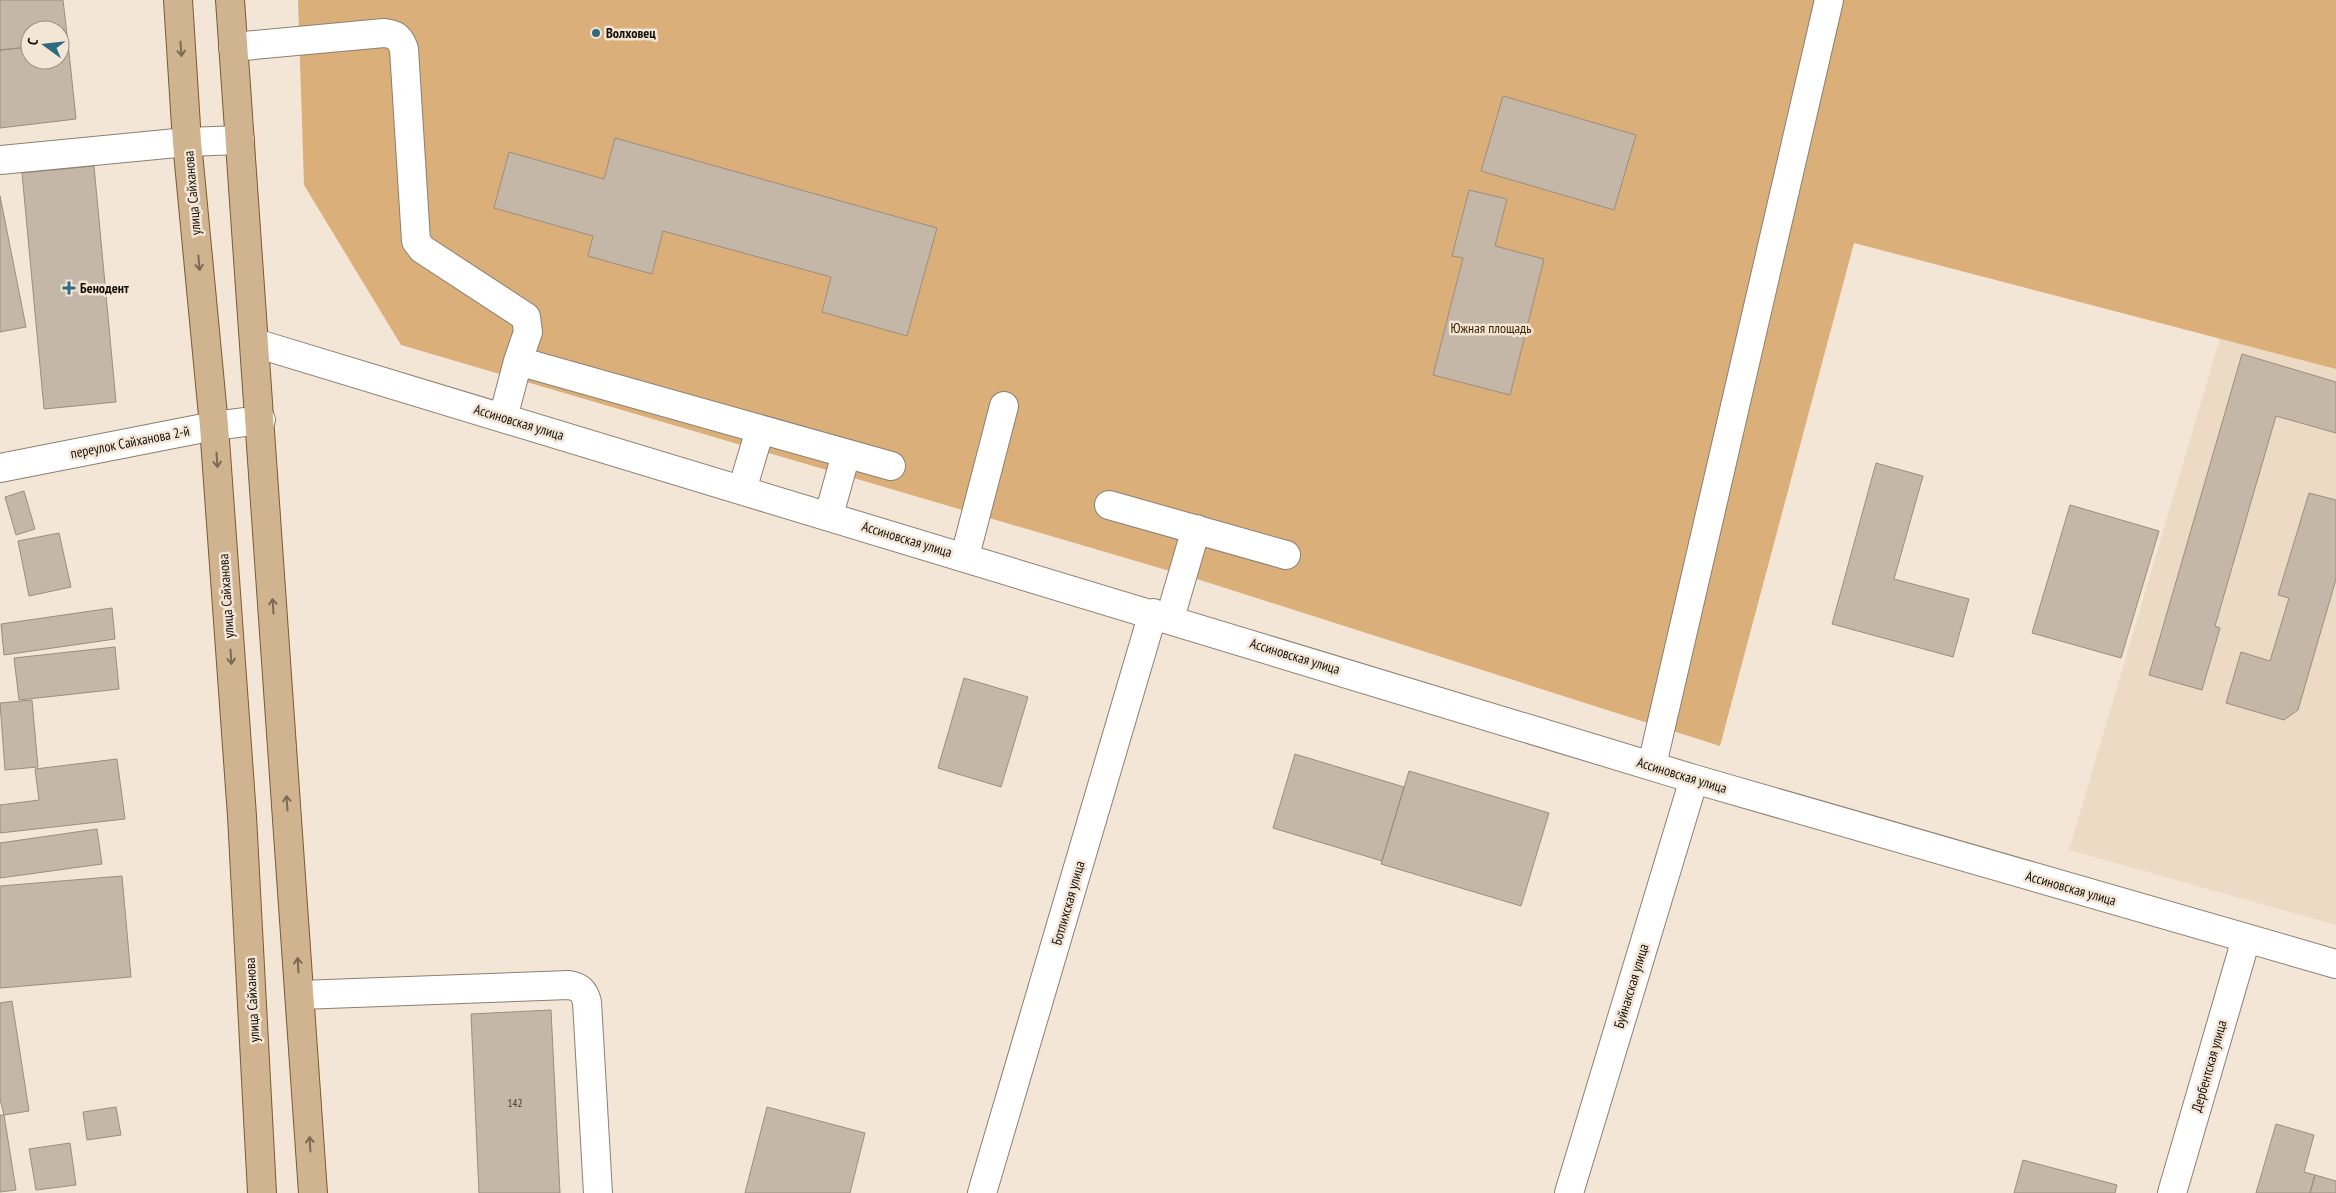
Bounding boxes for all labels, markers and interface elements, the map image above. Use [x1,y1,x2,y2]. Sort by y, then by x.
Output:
north arrow [20,20,70,70]
place label: Волховец [606,24,656,42]
marker: Волховец [590,27,602,39]
text: С [23,36,42,47]
one-way arrow [177,40,186,56]
street label: улица Сайханова [179,150,205,236]
one-way arrow [194,255,204,271]
place label: Бенодент [80,279,129,297]
marker: Бенодент [62,281,76,295]
park label: Южная площадь [1451,319,1531,337]
street label: Ассиновская улица [472,400,566,444]
street label: переулок Сайханова 2-й [69,422,191,462]
one-way arrow [212,451,221,467]
street label: Ассиновская улица [860,517,954,561]
street label: улица Сайханова [214,553,238,639]
one-way arrow [269,598,278,614]
street label: Ассиновская улица [1248,634,1342,678]
one-way arrow [226,648,235,664]
street label: Ассиновская улица [1635,753,1729,797]
one-way arrow [282,795,291,811]
street label: Ботлихская улица [1047,859,1089,947]
street label: Ассиновская улица [2024,867,2118,909]
street label: Буйнакская улица [1610,941,1652,1031]
street label: улица Сайханова [241,957,263,1043]
one-way arrow [293,957,303,973]
street label: Дербентская улица [2187,1018,2231,1114]
house number: 142 [508,1096,522,1110]
one-way arrow [306,1137,315,1153]

